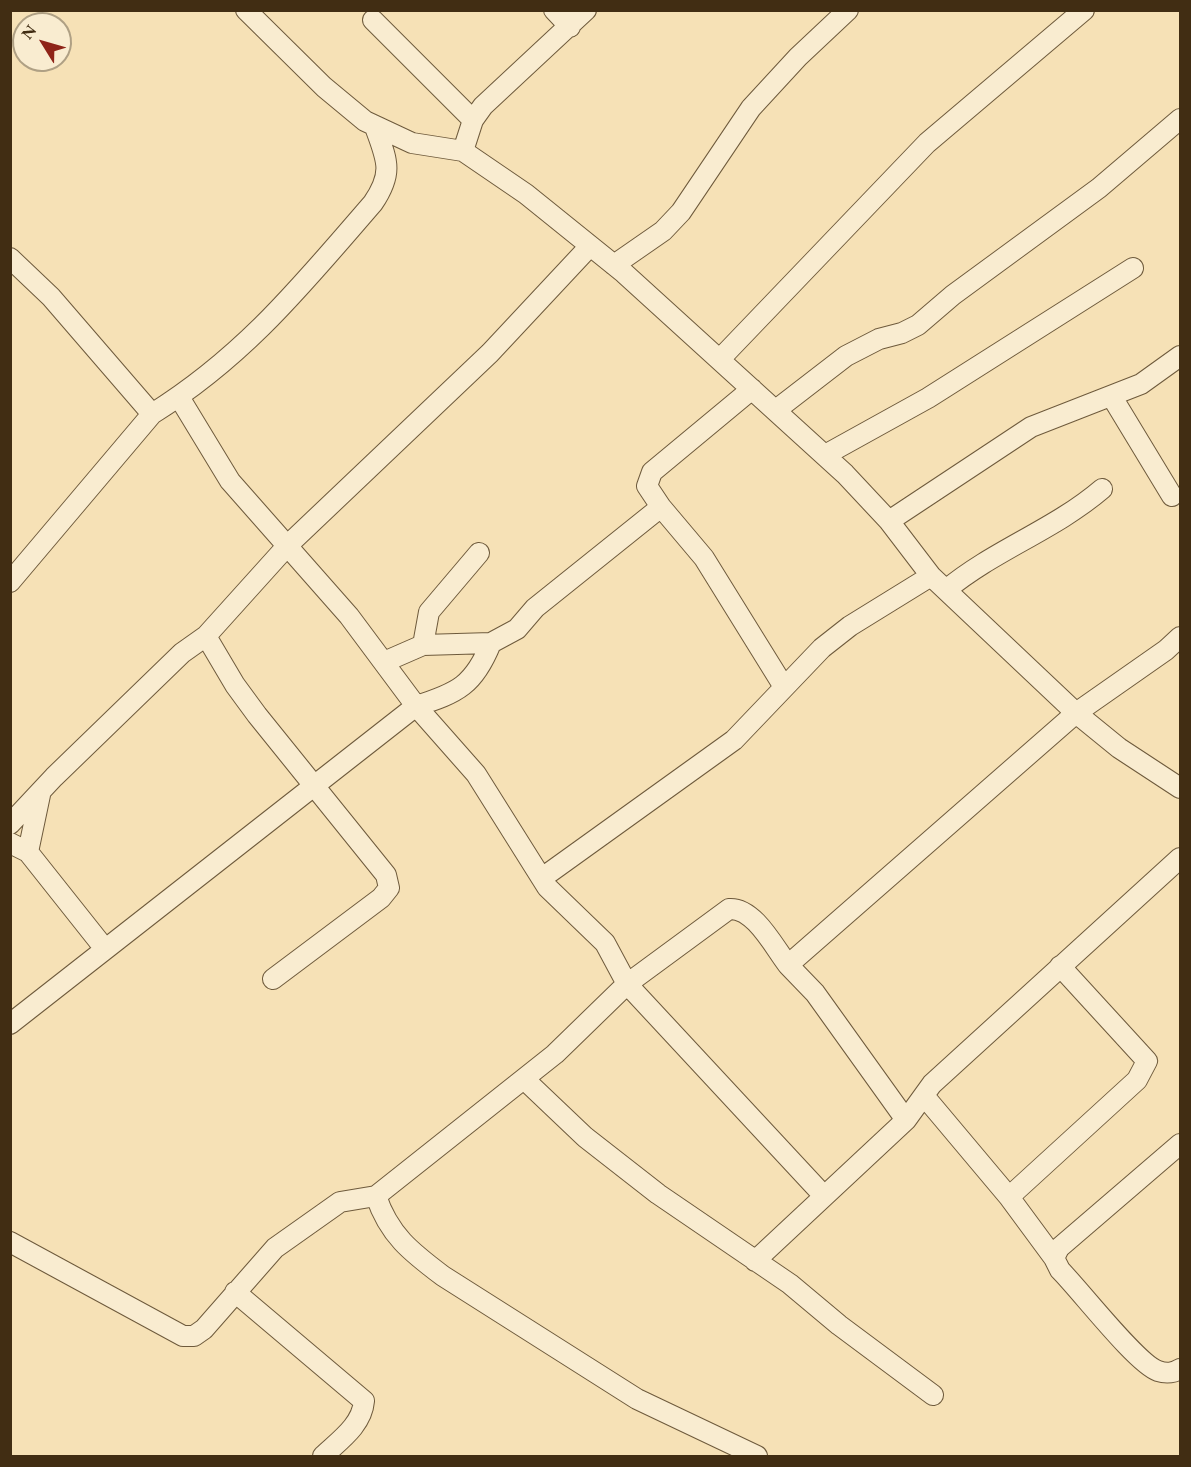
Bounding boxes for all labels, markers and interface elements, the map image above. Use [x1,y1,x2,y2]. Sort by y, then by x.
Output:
north arrow [12,12,72,72]
text: N [17,21,41,44]

